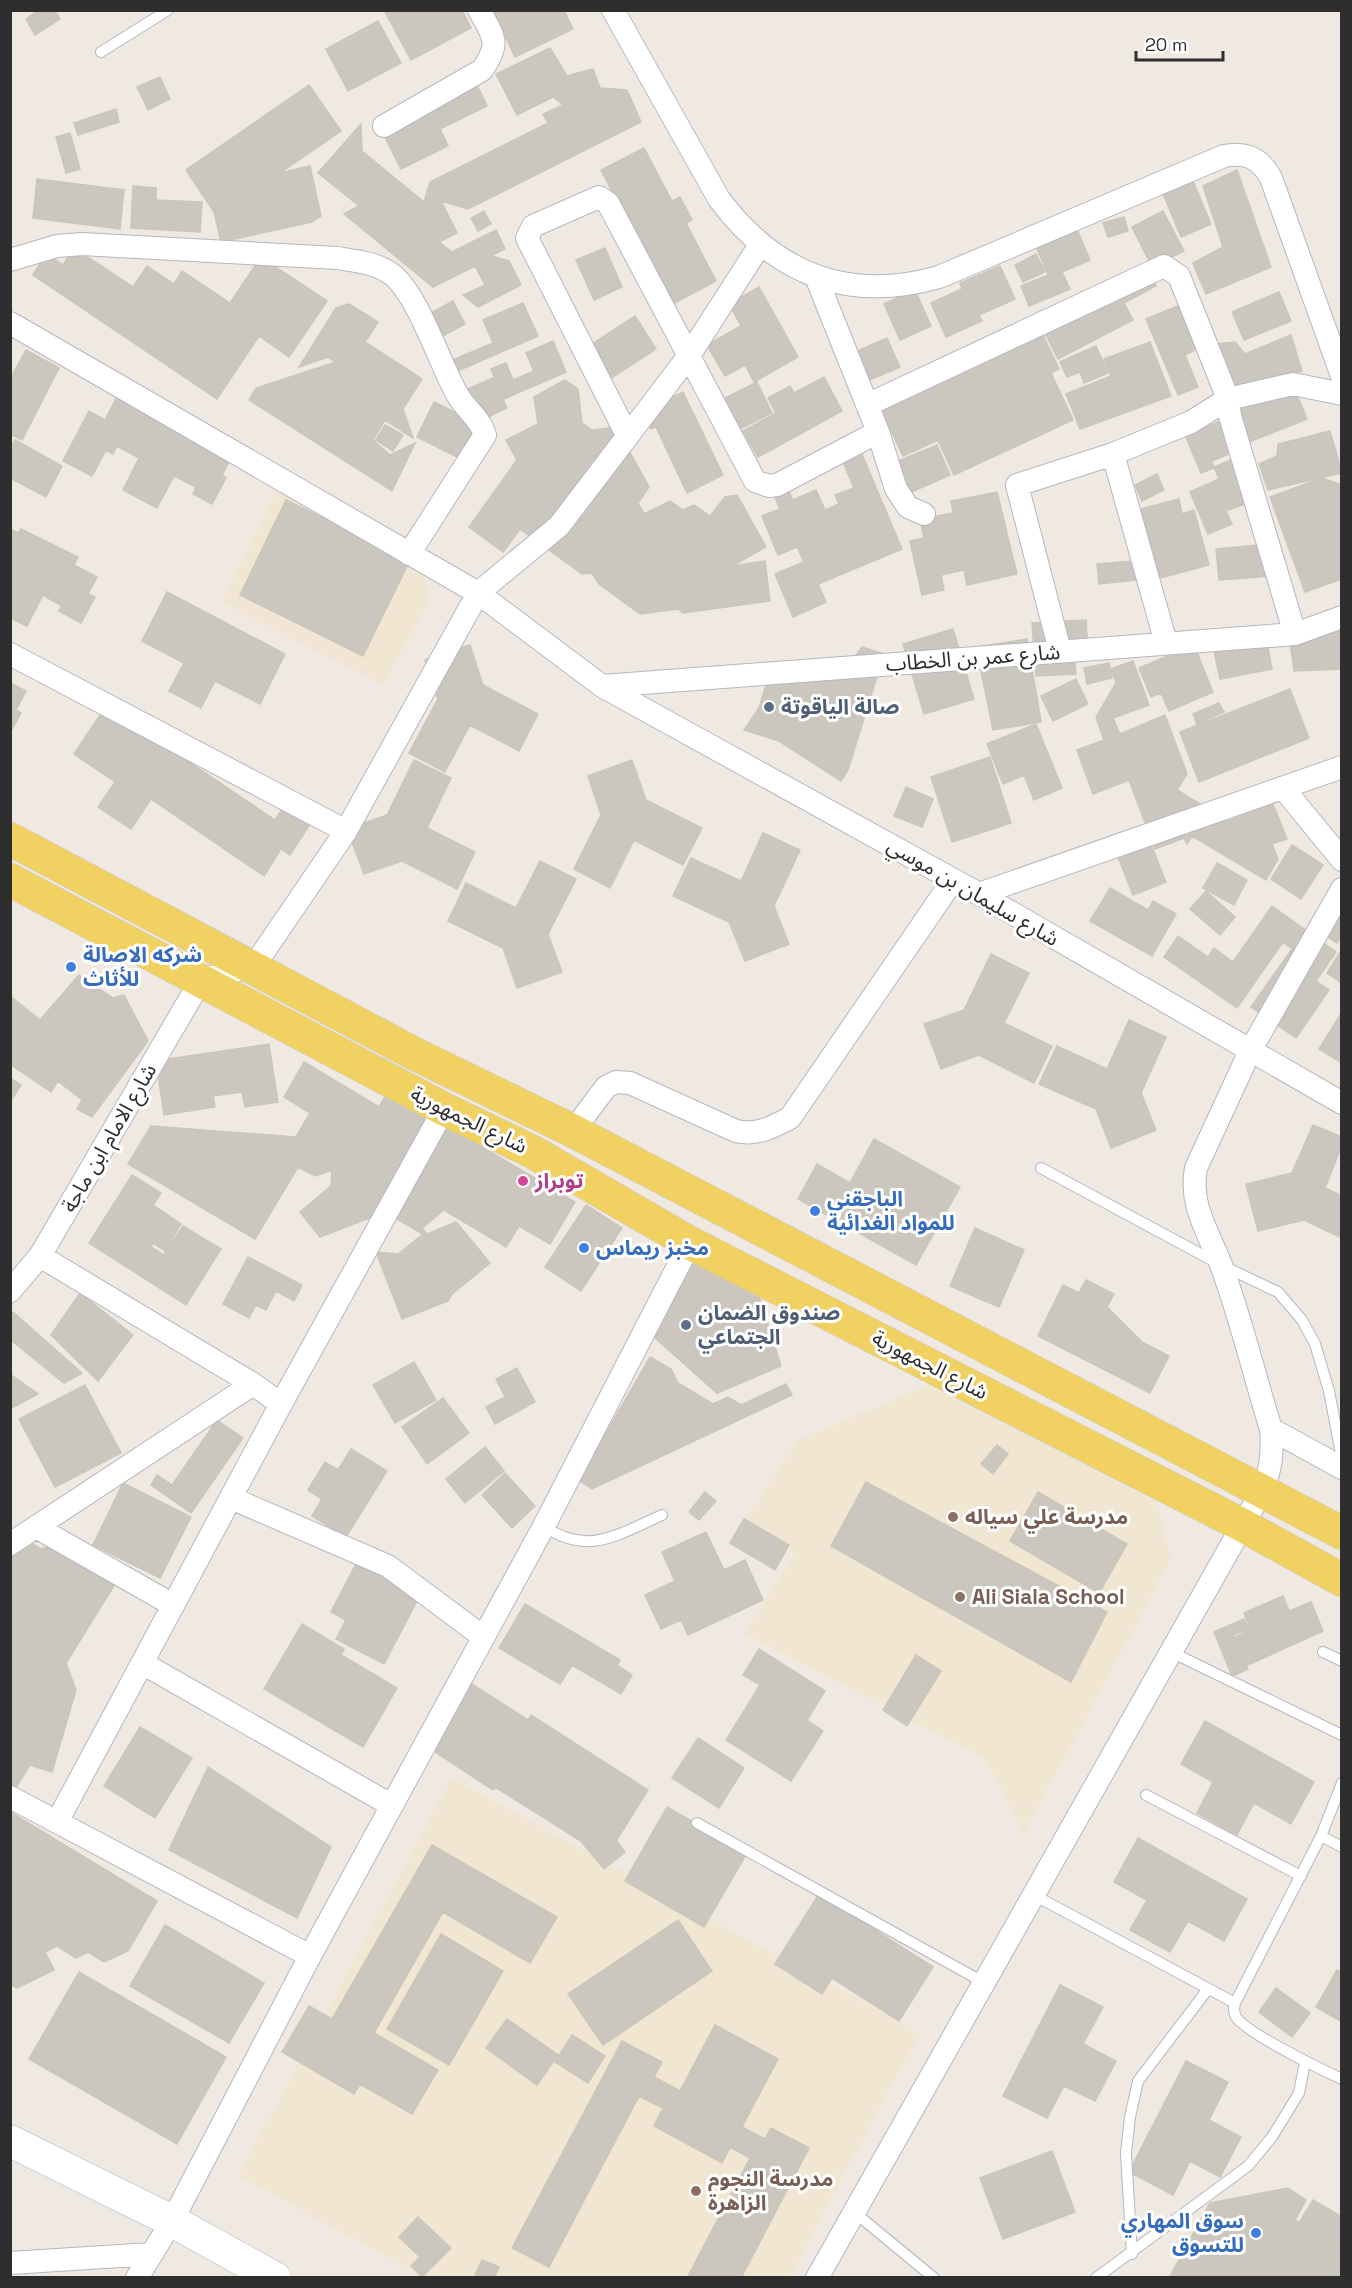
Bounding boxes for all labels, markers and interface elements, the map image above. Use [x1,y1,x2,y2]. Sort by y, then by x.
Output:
scale bar [1136,24,1223,62]
text: 20 m [1145,33,1188,56]
street label: شارع عمر بن الخطاب [885,638,1061,679]
place label: صالة الياقوتة [781,693,899,720]
marker: صالة الياقوتة [762,700,776,714]
street label: شارع سليمان بن موسي [881,831,1064,954]
place label: شركه الاصالة للأثاث [83,941,202,992]
marker: شركه الاصالة للأثاث [64,960,78,974]
street label: شارع الامام ابن ماجة [55,1059,165,1218]
street label: شارع الجمهورية [406,1080,532,1161]
place label: توبراز [534,1167,584,1194]
marker: توبراز [516,1174,530,1188]
place label: الباجقني للمواد الغدائية [827,1185,955,1236]
marker: الباجقني للمواد الغدائية [808,1204,822,1218]
place label: مخبز ريماس [596,1234,709,1261]
marker: مخبز ريماس [577,1241,591,1255]
place label: صندوق الضمان الجتماعي [698,1299,840,1354]
marker: صندوق الضمان الجتماعي [679,1318,693,1332]
street label: شارع الجمهورية [867,1324,993,1407]
place label: مدرسة علي سياله [965,1503,1128,1534]
marker: مدرسة علي سياله [946,1510,960,1524]
place label: Ali Siala School [972,1583,1125,1610]
marker: Ali Siala School [953,1590,967,1604]
place label: مدرسة النجوم الزاهرة [708,2165,833,2216]
marker: مدرسة النجوم الزاهرة [689,2184,703,2198]
place label: سوق المهاري للتسوق [1121,2207,1244,2258]
marker: سوق المهاري للتسوق [1249,2226,1263,2240]

